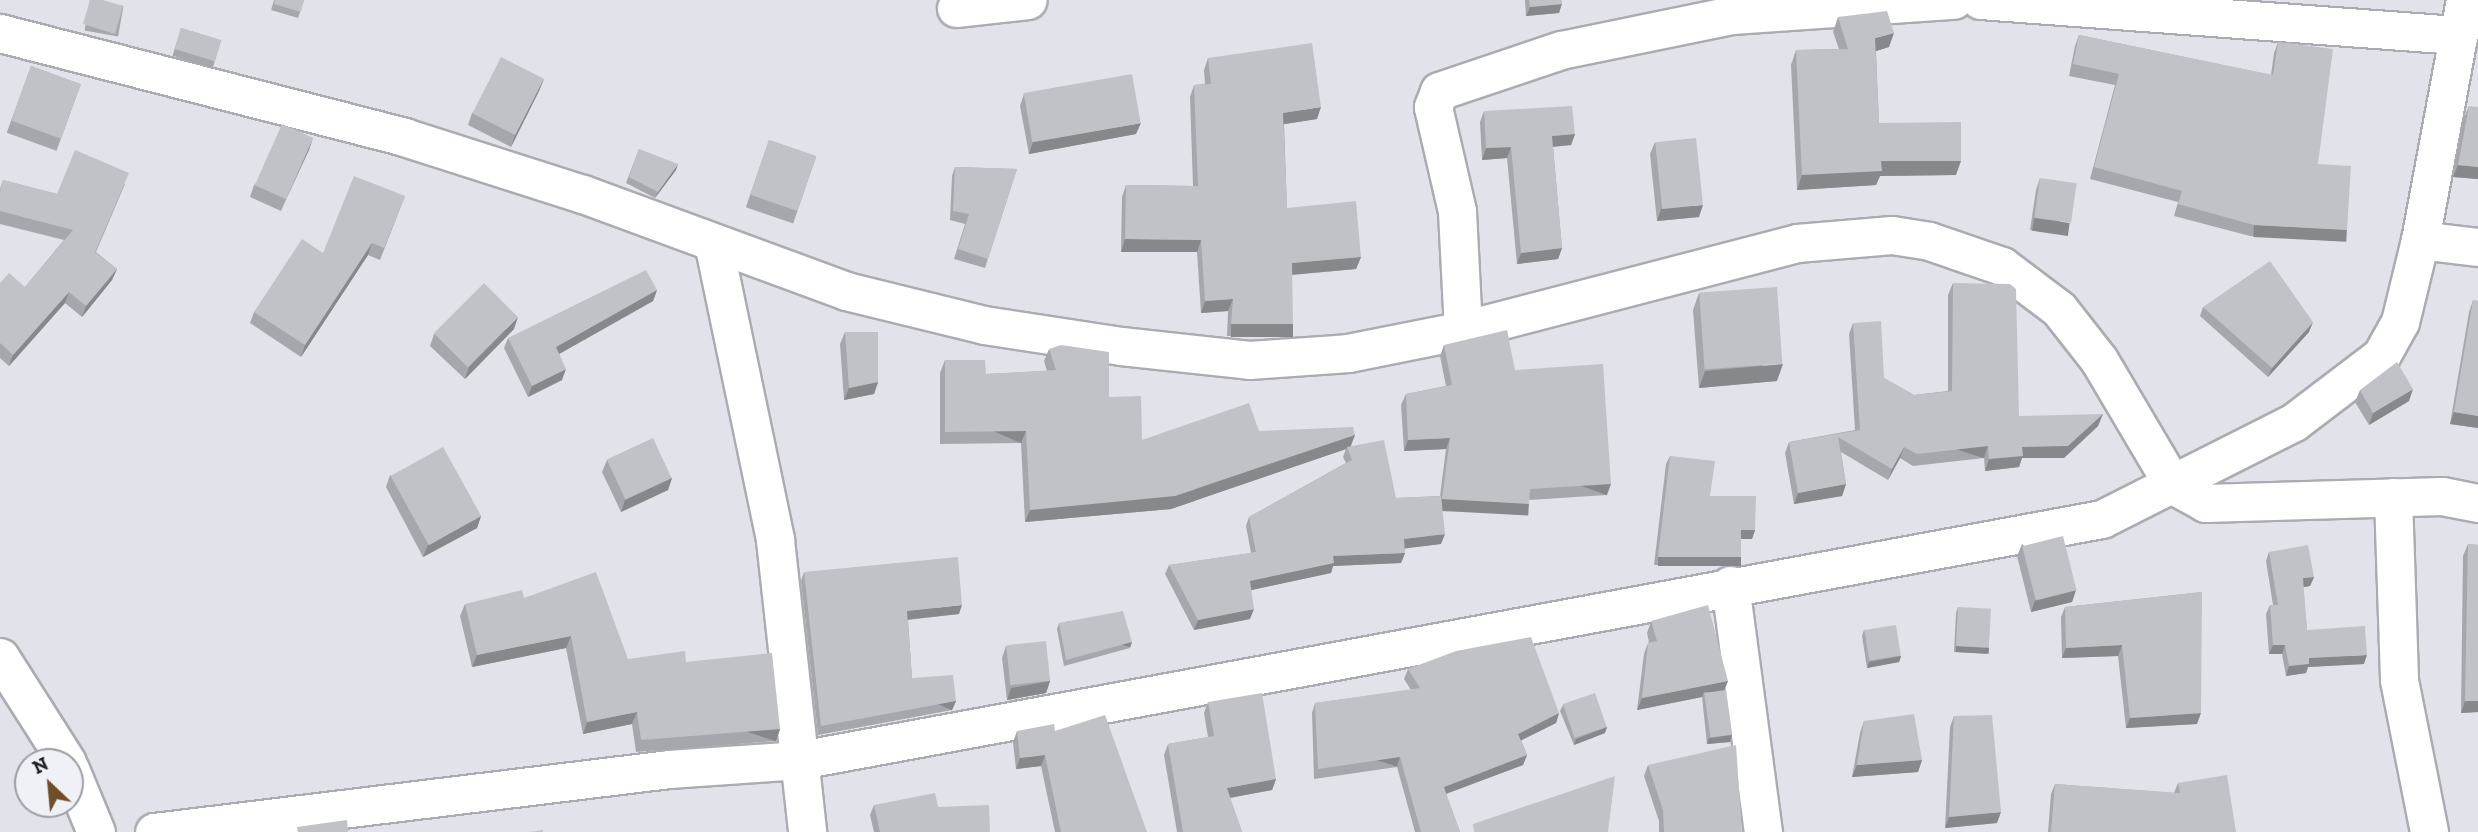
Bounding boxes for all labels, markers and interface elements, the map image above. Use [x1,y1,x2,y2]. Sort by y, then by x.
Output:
north arrow [14,748,84,818]
text: N [29,752,52,779]

